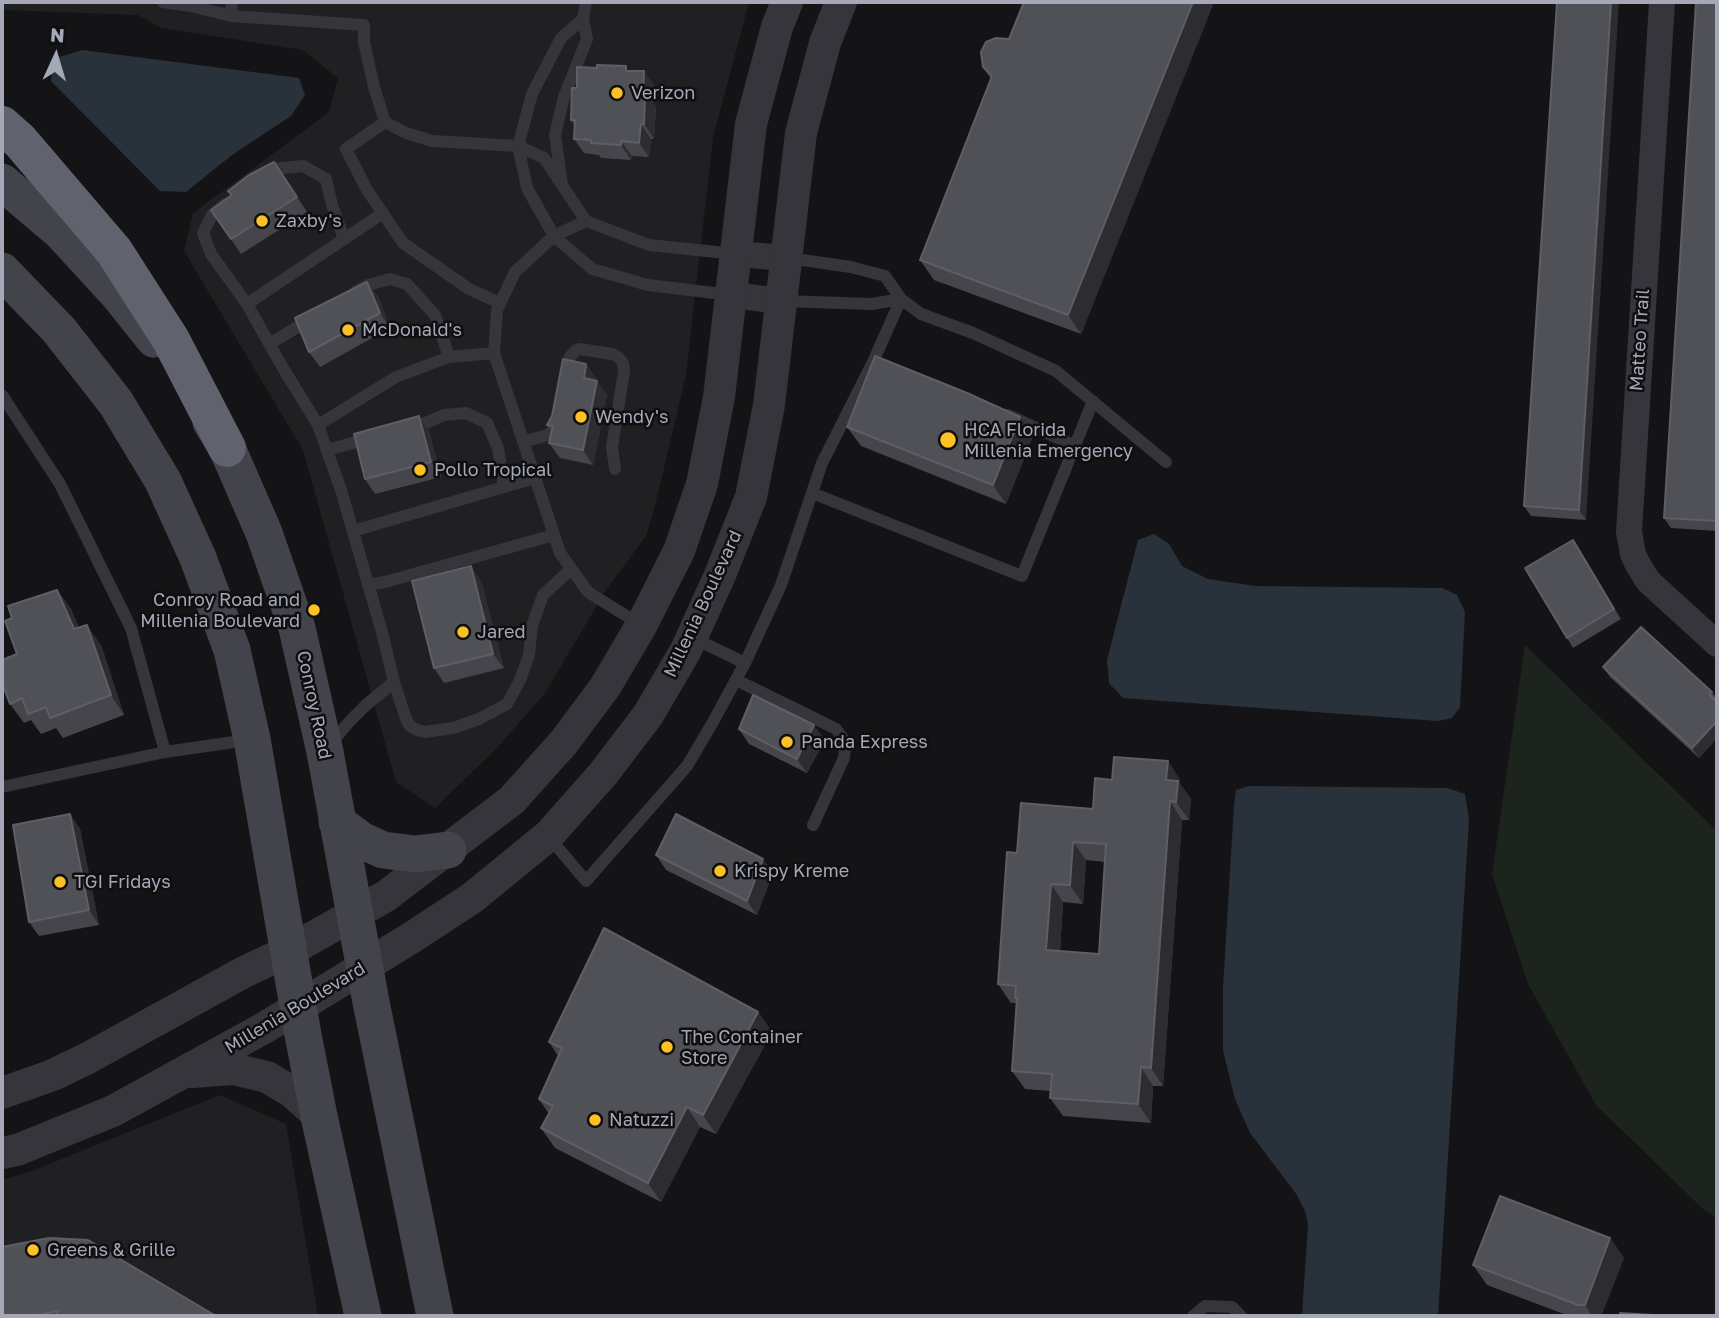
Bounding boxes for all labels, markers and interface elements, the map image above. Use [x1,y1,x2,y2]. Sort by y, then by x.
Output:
north arrow [21,21,91,91]
text: N [49,23,66,47]
place label: Verizon [631,82,695,104]
marker: Verizon [609,85,625,101]
place label: Zaxby's [276,210,342,232]
marker: Zaxby's [254,213,270,229]
street label: Matteo Trail [1626,288,1654,392]
place label: McDonald's [362,319,462,341]
marker: McDonald's [340,322,356,338]
place label: Wendy's [595,406,668,428]
marker: Wendy's [573,409,589,425]
place label: HCA Florida Millenia Emergency [964,419,1133,462]
marker: HCA Florida Millenia Emergency [938,430,958,450]
place label: Pollo Tropical [434,459,552,481]
marker: Pollo Tropical [412,462,428,478]
street label: Millenia Boulevard [659,527,747,681]
place label: Conroy Road and Millenia Boulevard [140,589,300,632]
marker: Conroy Road and Millenia Boulevard [306,602,322,618]
place label: Jared [477,621,526,643]
marker: Jared [455,624,471,640]
street label: Conroy Road [292,649,336,761]
place label: Panda Express [801,731,928,753]
marker: Panda Express [779,734,795,750]
place label: Krispy Kreme [734,860,849,882]
marker: Krispy Kreme [712,863,728,879]
place label: TGI Fridays [74,871,171,893]
marker: TGI Fridays [52,874,68,890]
street label: Millenia Boulevard [221,958,369,1058]
place label: The Container Store [681,1026,803,1068]
marker: The Container Store [659,1039,675,1055]
place label: Natuzzi [609,1109,674,1131]
marker: Natuzzi [587,1112,603,1128]
place label: Greens & Grille [47,1239,175,1261]
marker: Greens & Grille [25,1242,41,1258]

